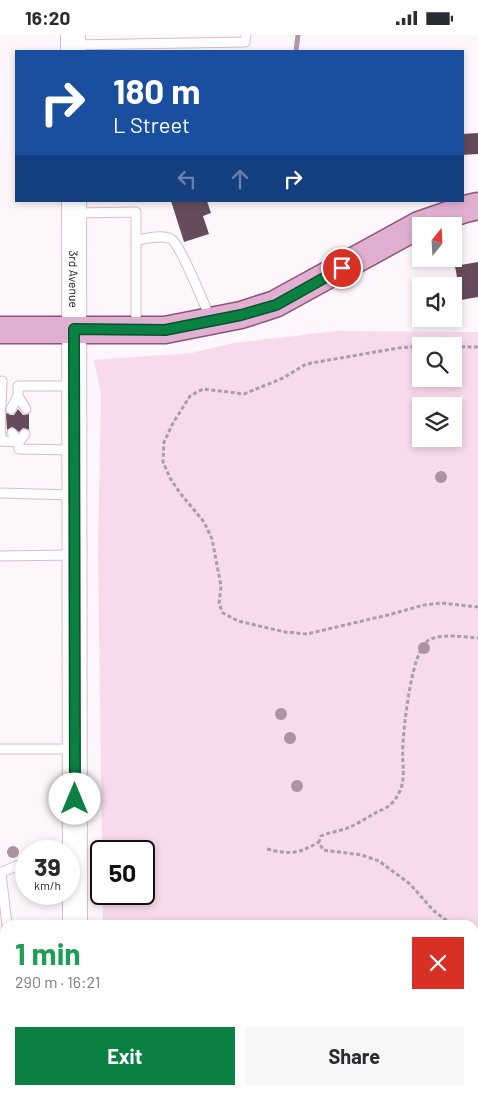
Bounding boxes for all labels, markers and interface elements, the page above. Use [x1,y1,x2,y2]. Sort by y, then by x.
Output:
text: 16:20 [25,6,70,29]
text: 180 m [113,69,201,111]
icon: right [30,70,95,135]
text: L Street [113,111,190,137]
icon: left [173,165,201,193]
icon: ahead [226,165,254,193]
icon: right [279,165,307,193]
north arrow [412,217,462,267]
map controls [412,217,462,447]
pin [321,247,363,289]
street label: 3rd Avenue [67,250,81,308]
icon: arrive [328,254,356,282]
button: sound [412,277,462,327]
button: search [412,337,462,387]
button: layers [412,397,462,447]
position arrow [48,772,100,824]
speed limit sign: 50 [90,840,155,905]
text: 39 [34,851,61,881]
text: km/h [34,878,61,892]
text: 1 min [15,935,81,971]
button: close [412,937,464,989]
text: 290 m · 16:21 [15,972,100,991]
button: Exit [15,1027,235,1085]
button: Share [245,1027,464,1085]

